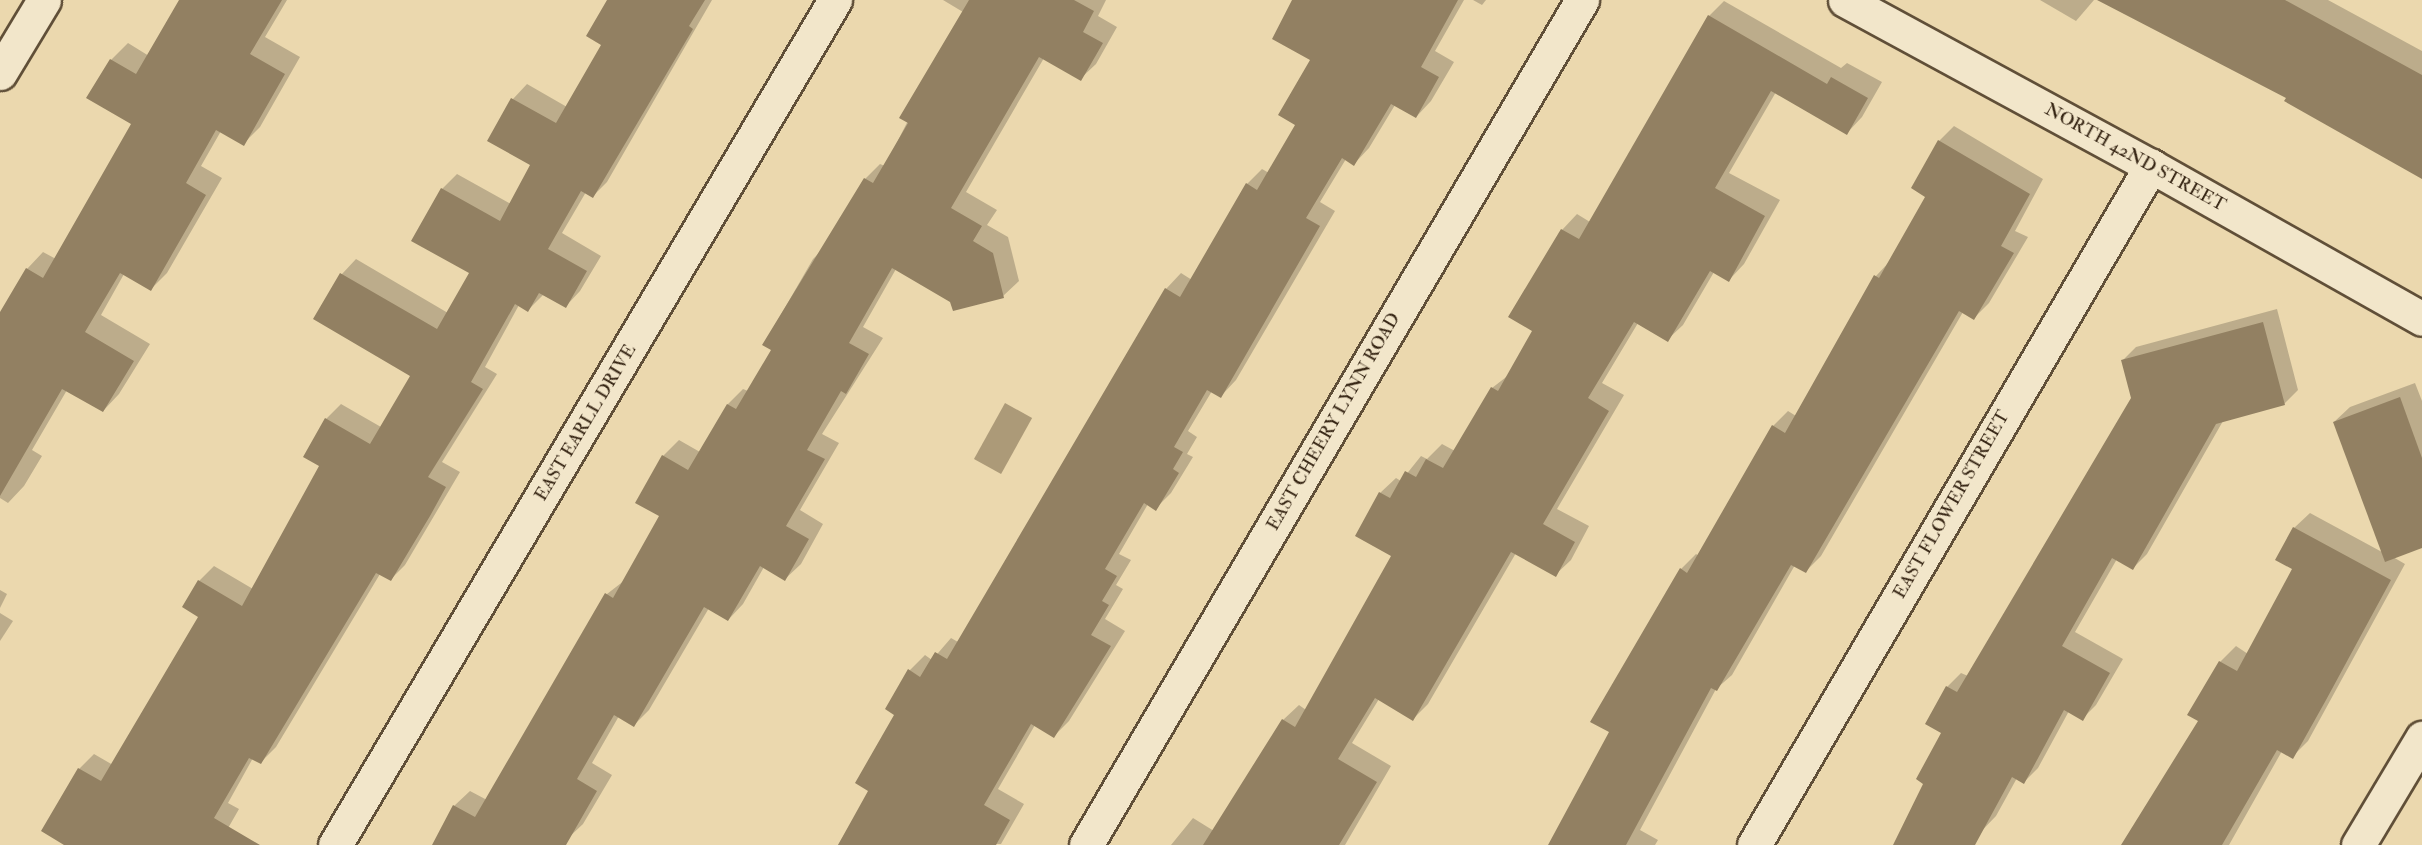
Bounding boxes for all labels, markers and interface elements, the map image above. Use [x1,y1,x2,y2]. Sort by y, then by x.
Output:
street label: NORTH 42ND STREET [2041,99,2229,217]
street label: EAST CHEERY LYNN ROAD [1263,309,1405,535]
street label: EAST EARLL DRIVE [531,341,641,505]
street label: EAST FLOWER STREET [1889,407,2015,603]

